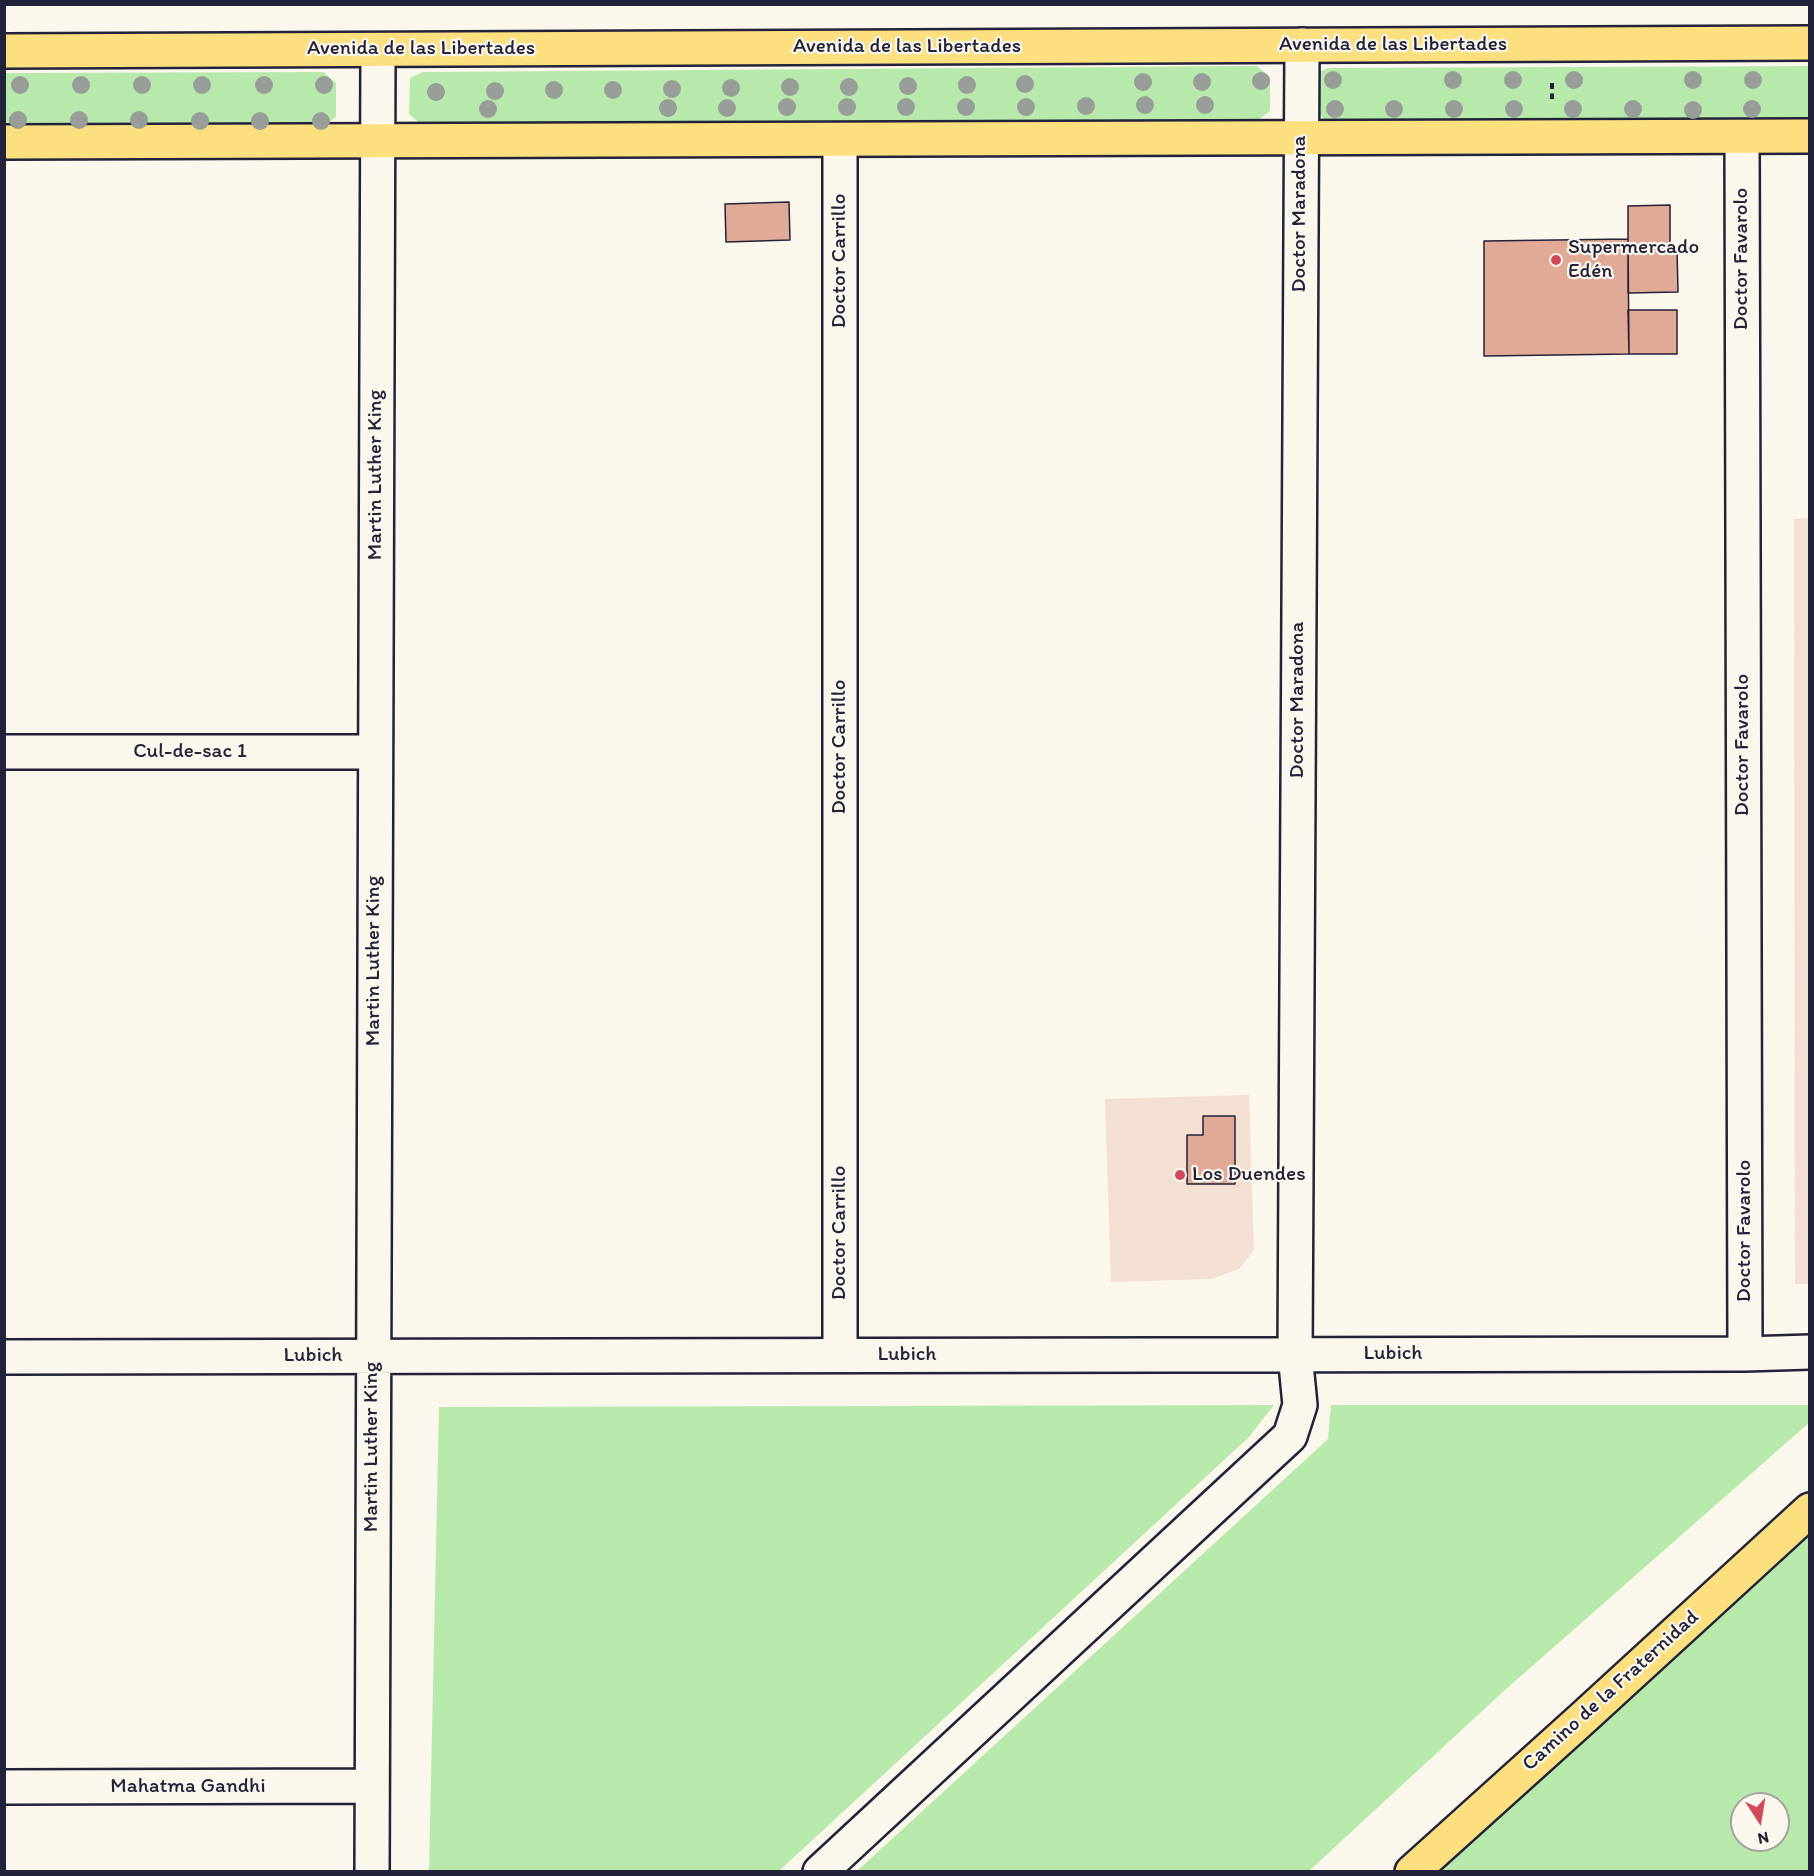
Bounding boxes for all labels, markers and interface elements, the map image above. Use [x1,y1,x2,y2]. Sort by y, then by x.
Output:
street label: Avenida de las Libertades [1279,32,1507,58]
street label: Avenida de las Libertades [793,34,1021,60]
street label: Avenida de las Libertades [307,36,535,62]
street label: Doctor Maradona [1287,136,1313,292]
street label: Doctor Favarolo [1729,188,1755,330]
street label: Doctor Carrillo [827,194,853,328]
place label: Supermercado Edén [1568,235,1699,285]
marker: Supermercado Edén [1549,253,1563,267]
street label: Martin Luther King [363,390,389,560]
street label: Doctor Maradona [1285,622,1311,778]
street label: Doctor Favarolo [1730,674,1756,816]
street label: Doctor Carrillo [827,680,853,814]
street label: Cul-de-sac 1 [133,739,247,765]
street label: Martin Luther King [361,876,387,1046]
street label: Doctor Favarolo [1732,1160,1758,1302]
place label: Los Duendes [1192,1162,1306,1188]
street label: Doctor Carrillo [827,1166,853,1300]
marker: Los Duendes [1173,1168,1187,1182]
street label: Lubich [1363,1341,1423,1367]
street label: Lubich [877,1342,937,1368]
street label: Lubich [283,1343,343,1369]
street label: Martin Luther King [359,1362,385,1532]
street label: Camino de la Fraternidad [1518,1605,1704,1777]
street label: Mahatma Gandhi [110,1774,266,1800]
north arrow [1730,1792,1790,1852]
text: N [1756,1828,1771,1849]

